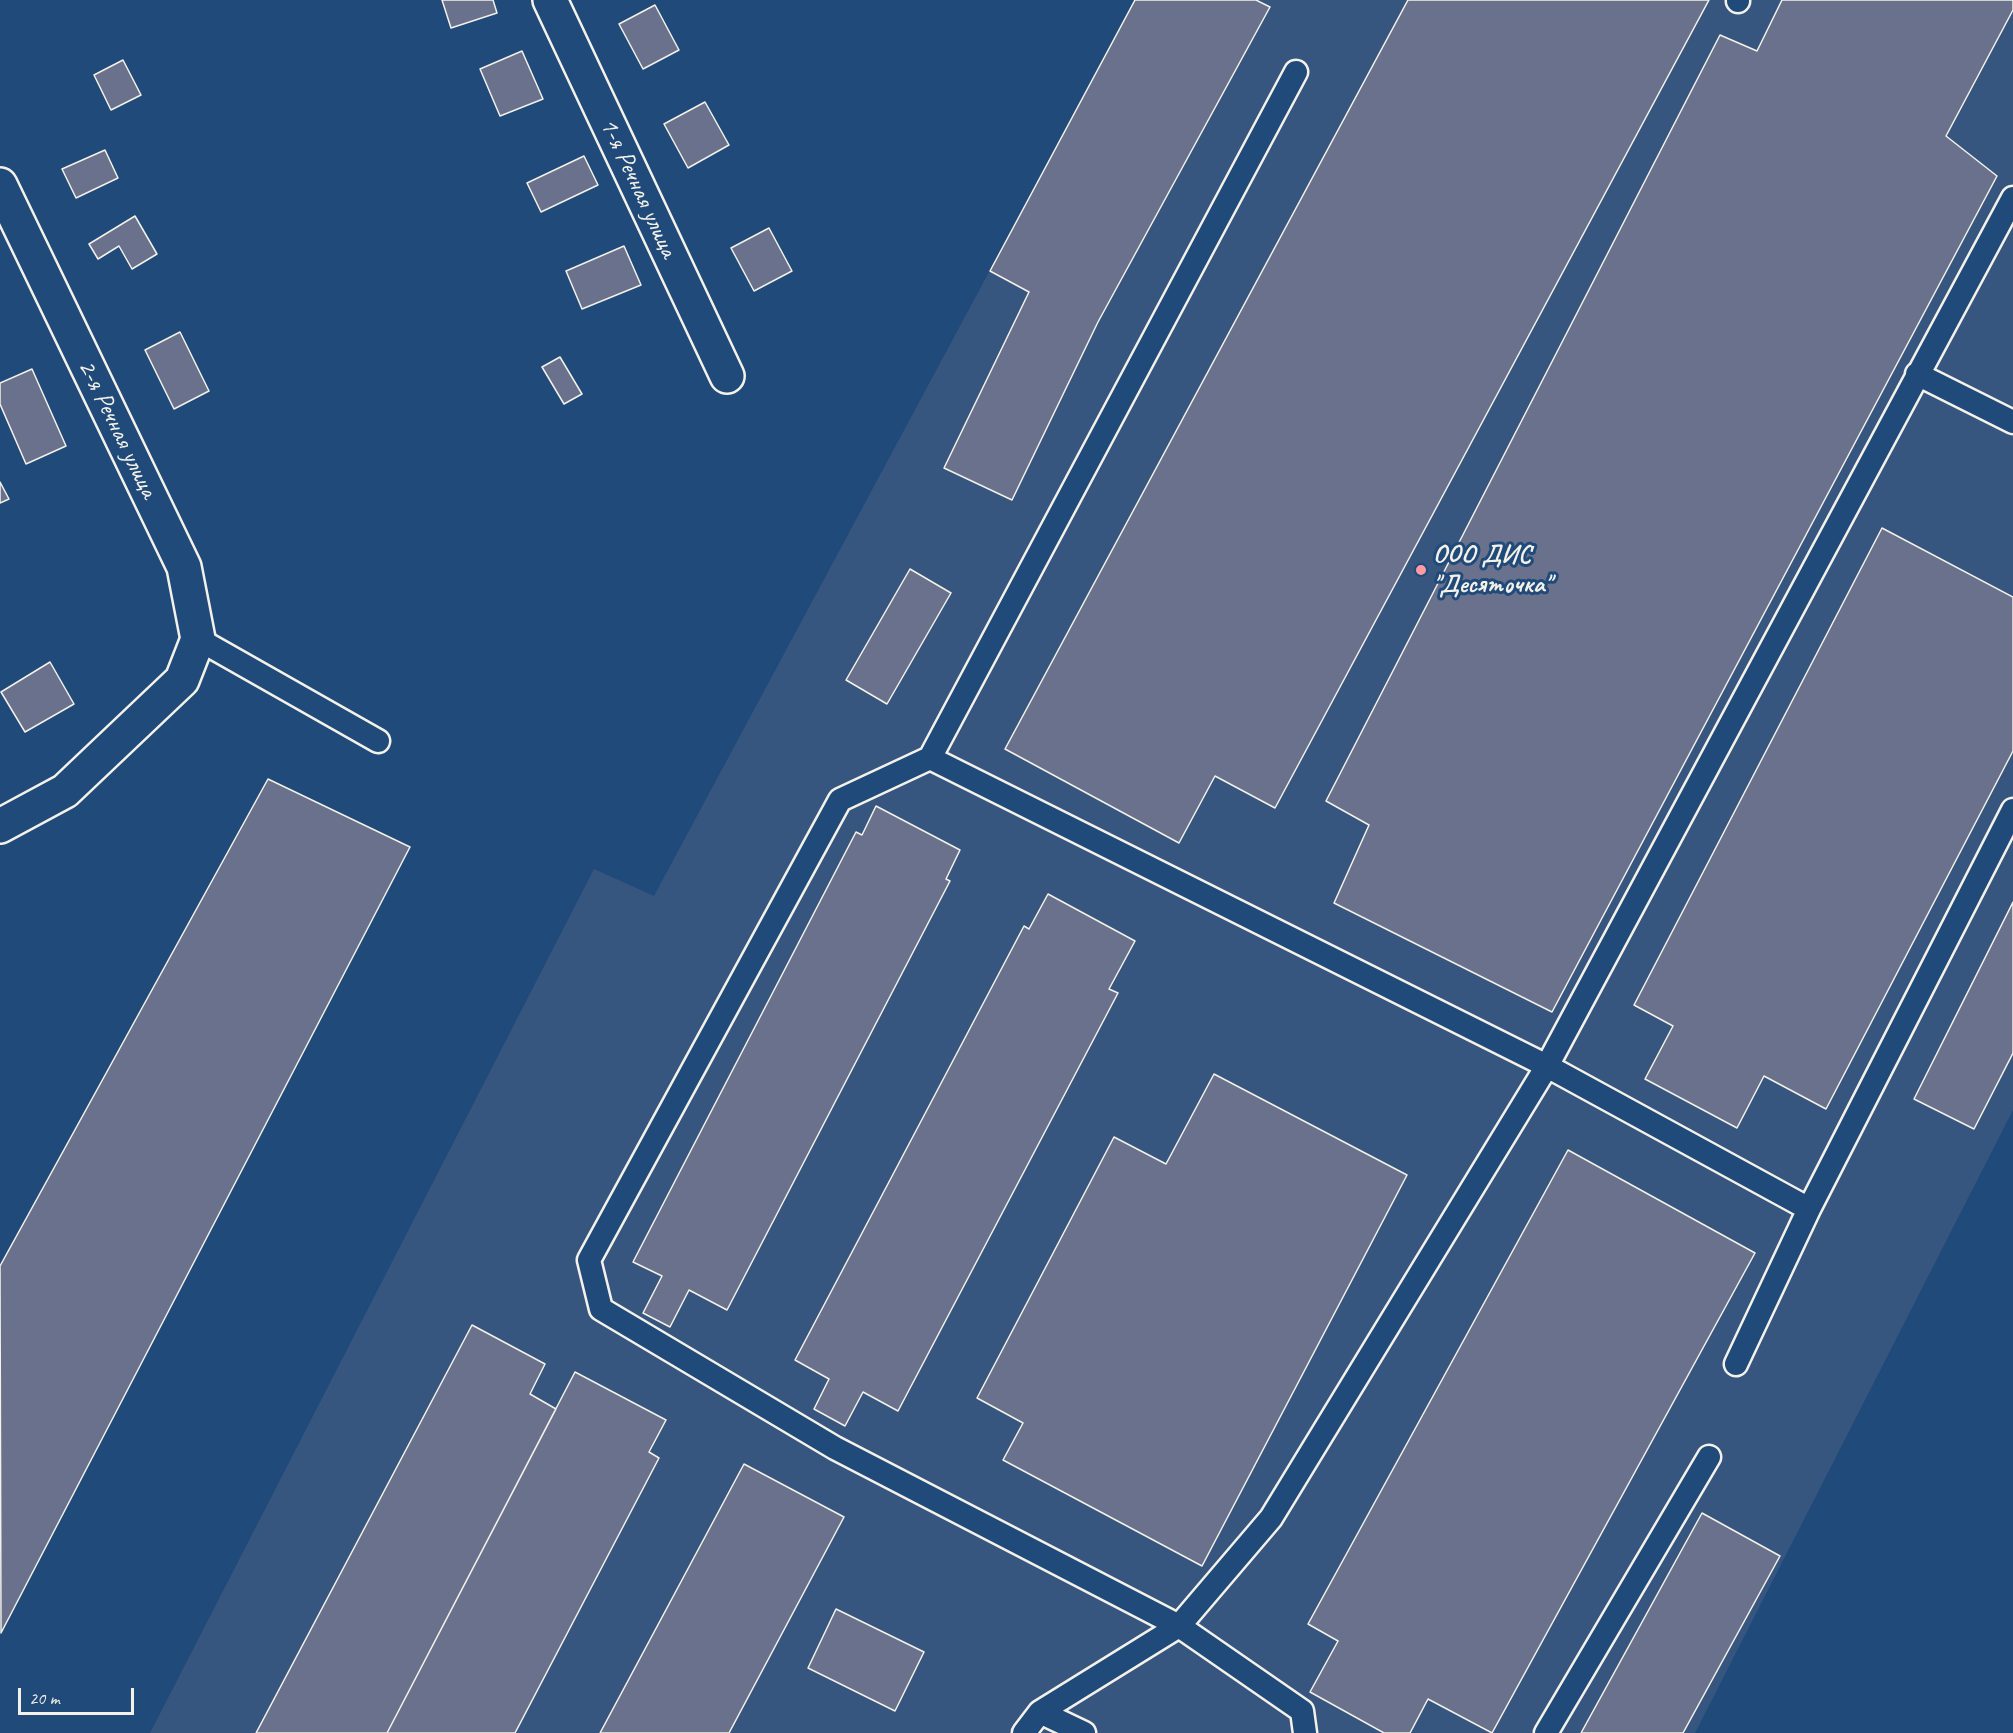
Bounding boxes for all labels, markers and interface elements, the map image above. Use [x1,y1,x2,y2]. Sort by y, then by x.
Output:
street label: 1-я Речная улица [592,113,684,263]
street label: 2-я Речная улица [70,355,164,503]
place label: ООО ДИС "Десяточка" [1433,539,1551,600]
marker: ООО ДИС "Десяточка" [1414,563,1428,577]
scale bar [21,1676,136,1714]
text: 20 m [29,1687,60,1709]

